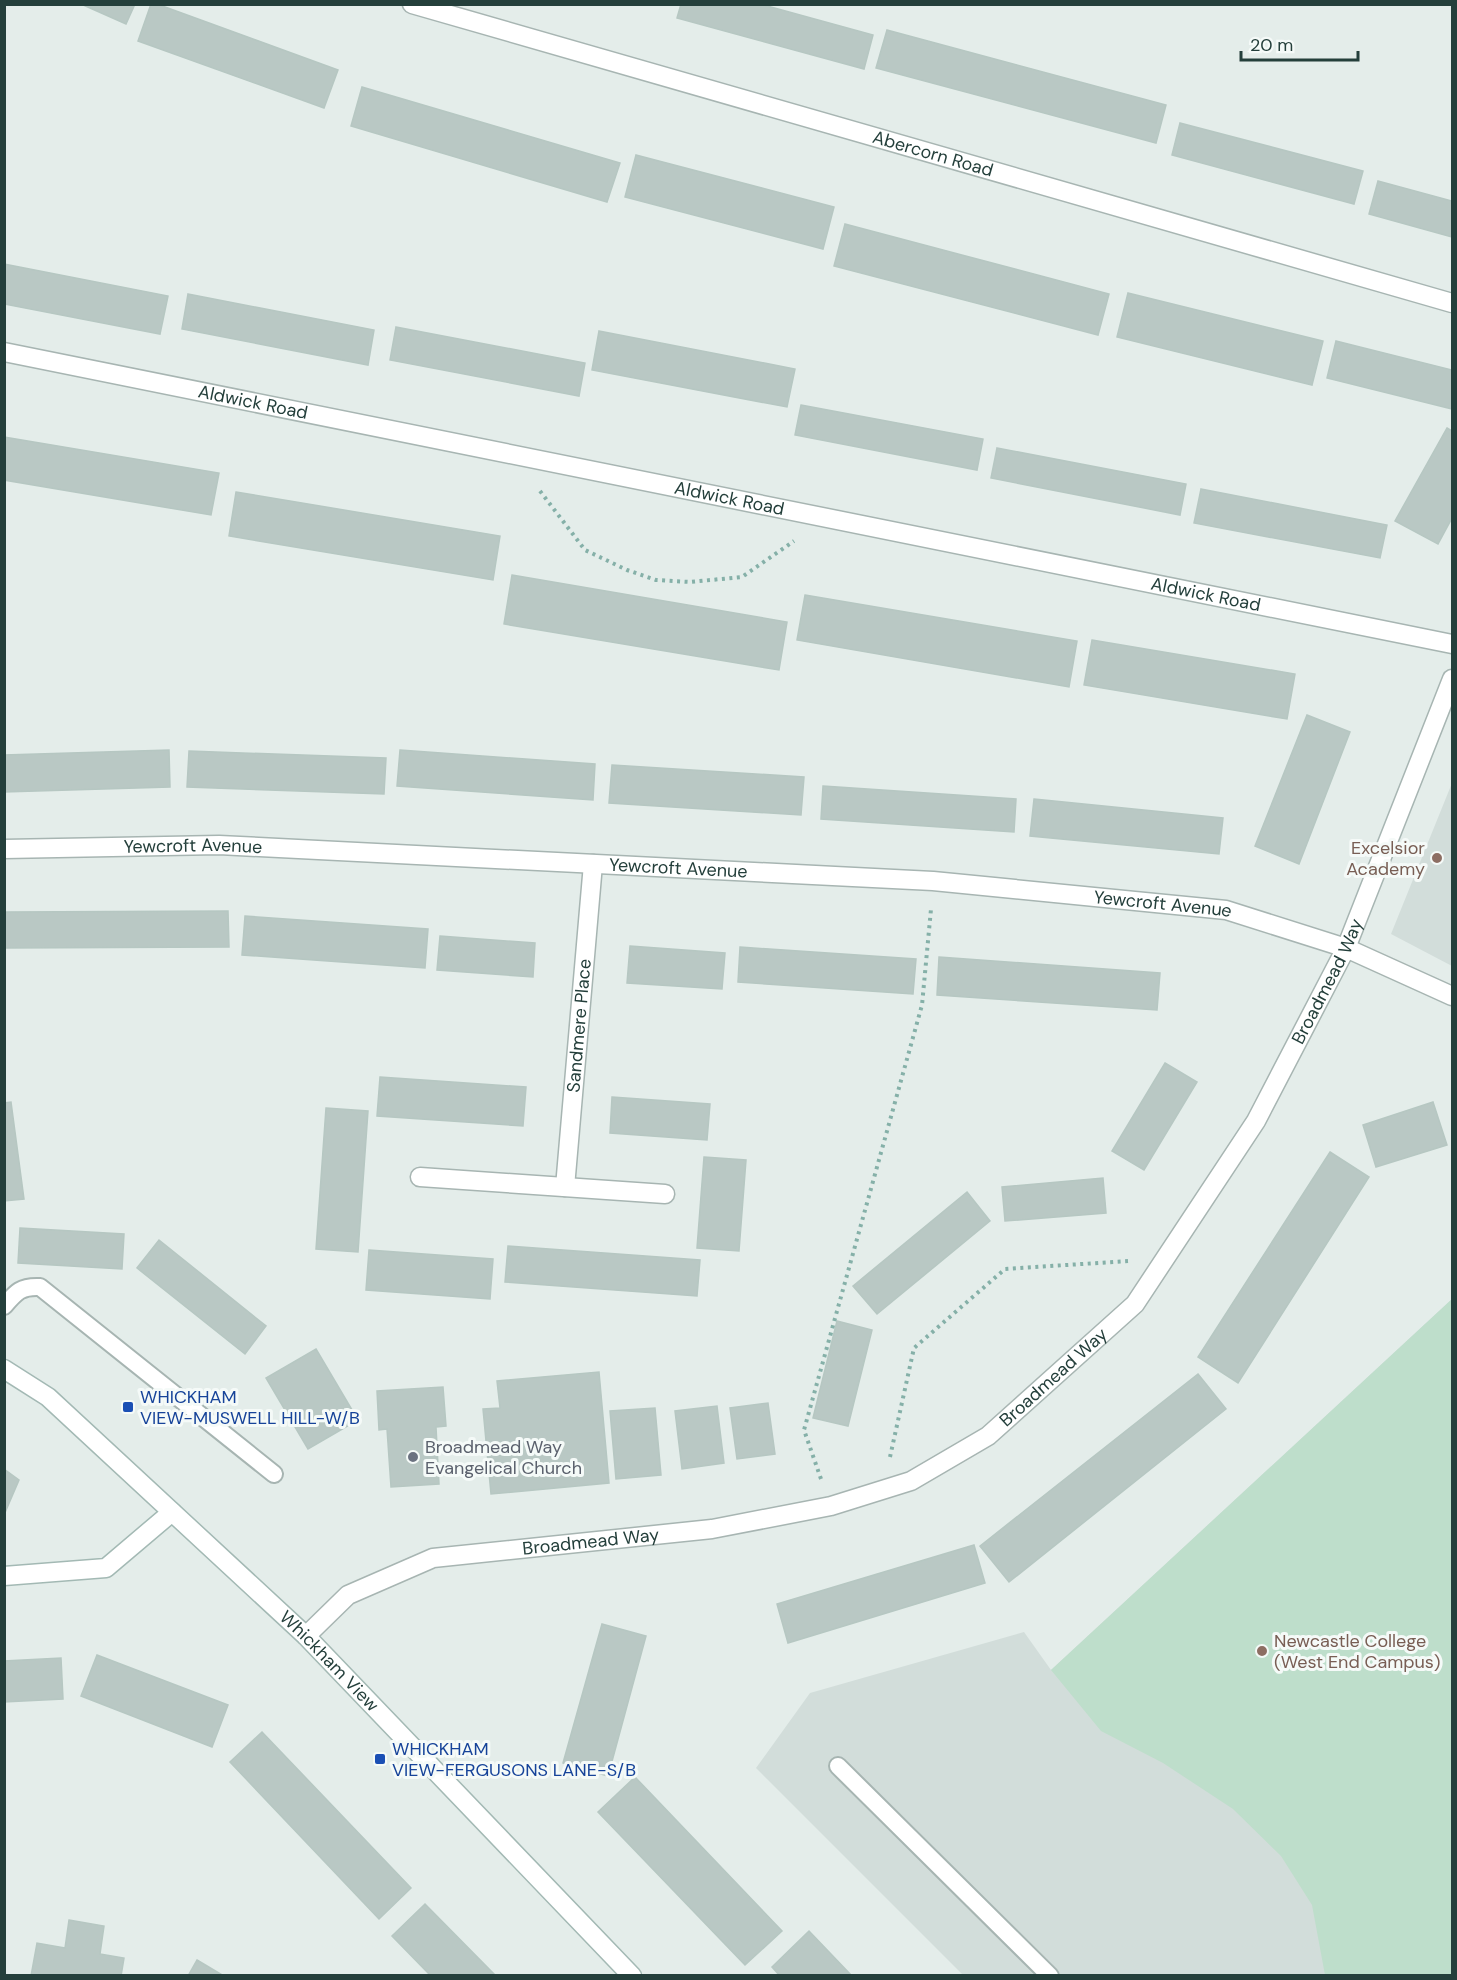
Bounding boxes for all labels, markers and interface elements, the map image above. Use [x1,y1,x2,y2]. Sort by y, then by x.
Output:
scale bar [1241,24,1358,62]
text: 20 m [1250,33,1293,57]
street label: Abercorn Road [870,125,996,182]
street label: Aldwick Road [196,379,310,425]
street label: Aldwick Road [672,476,786,521]
street label: Aldwick Road [1149,572,1263,617]
street label: Yewcroft Avenue [123,833,263,859]
place label: Excelsior Academy [1346,836,1425,881]
marker: Excelsior Academy [1430,851,1444,865]
street label: Yewcroft Avenue [609,853,748,884]
street label: Yewcroft Avenue [1093,885,1235,923]
street label: Broadmead Way [1286,915,1368,1048]
street label: Sandmere Place [561,958,597,1094]
street label: Broadmead Way [994,1323,1112,1432]
place label: WHICKHAM VIEW-MUSWELL HILL-W/B [140,1385,360,1430]
marker: WHICKHAM VIEW-MUSWELL HILL-W/B [121,1400,135,1414]
place label: Broadmead Way Evangelical Church [425,1435,582,1480]
marker: Broadmead Way Evangelical Church [406,1450,420,1464]
street label: Broadmead Way [521,1523,660,1561]
street label: Whickham View [274,1605,384,1717]
place label: Newcastle College (West End Campus) [1274,1629,1441,1674]
marker: Newcastle College (West End Campus) [1255,1644,1269,1658]
place label: WHICKHAM VIEW-FERGUSONS LANE-S/B [392,1737,636,1782]
marker: WHICKHAM VIEW-FERGUSONS LANE-S/B [373,1752,387,1766]

